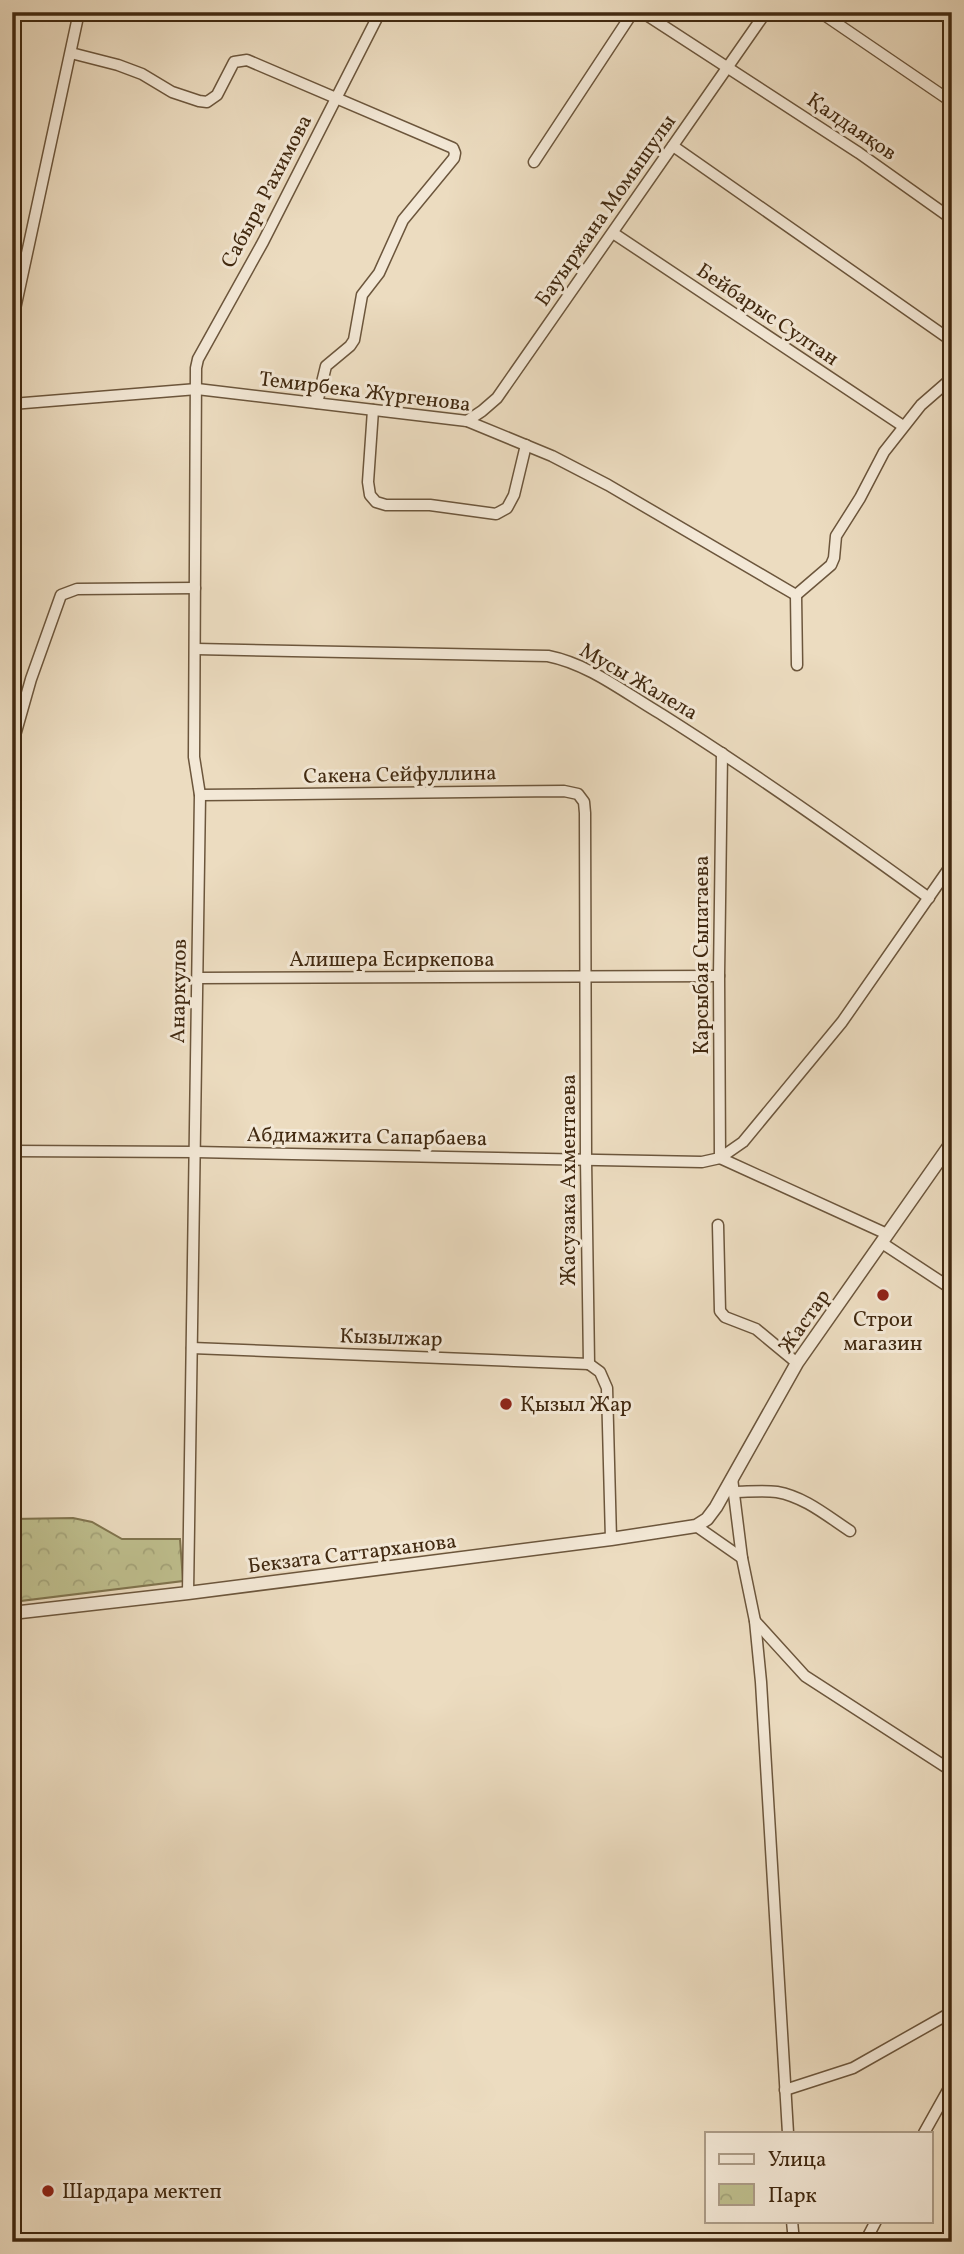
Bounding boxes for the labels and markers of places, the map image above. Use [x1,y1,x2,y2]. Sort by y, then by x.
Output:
marker: Строи магазин [875,1287,891,1303]
place label: Строи магазин [843,1306,923,1359]
place label: Қызыл Жар [520,1391,632,1420]
marker: Қызыл Жар [498,1396,514,1412]
place label: Шардара мектеп [62,2178,222,2207]
marker: Шардара мектеп [40,2183,56,2199]

